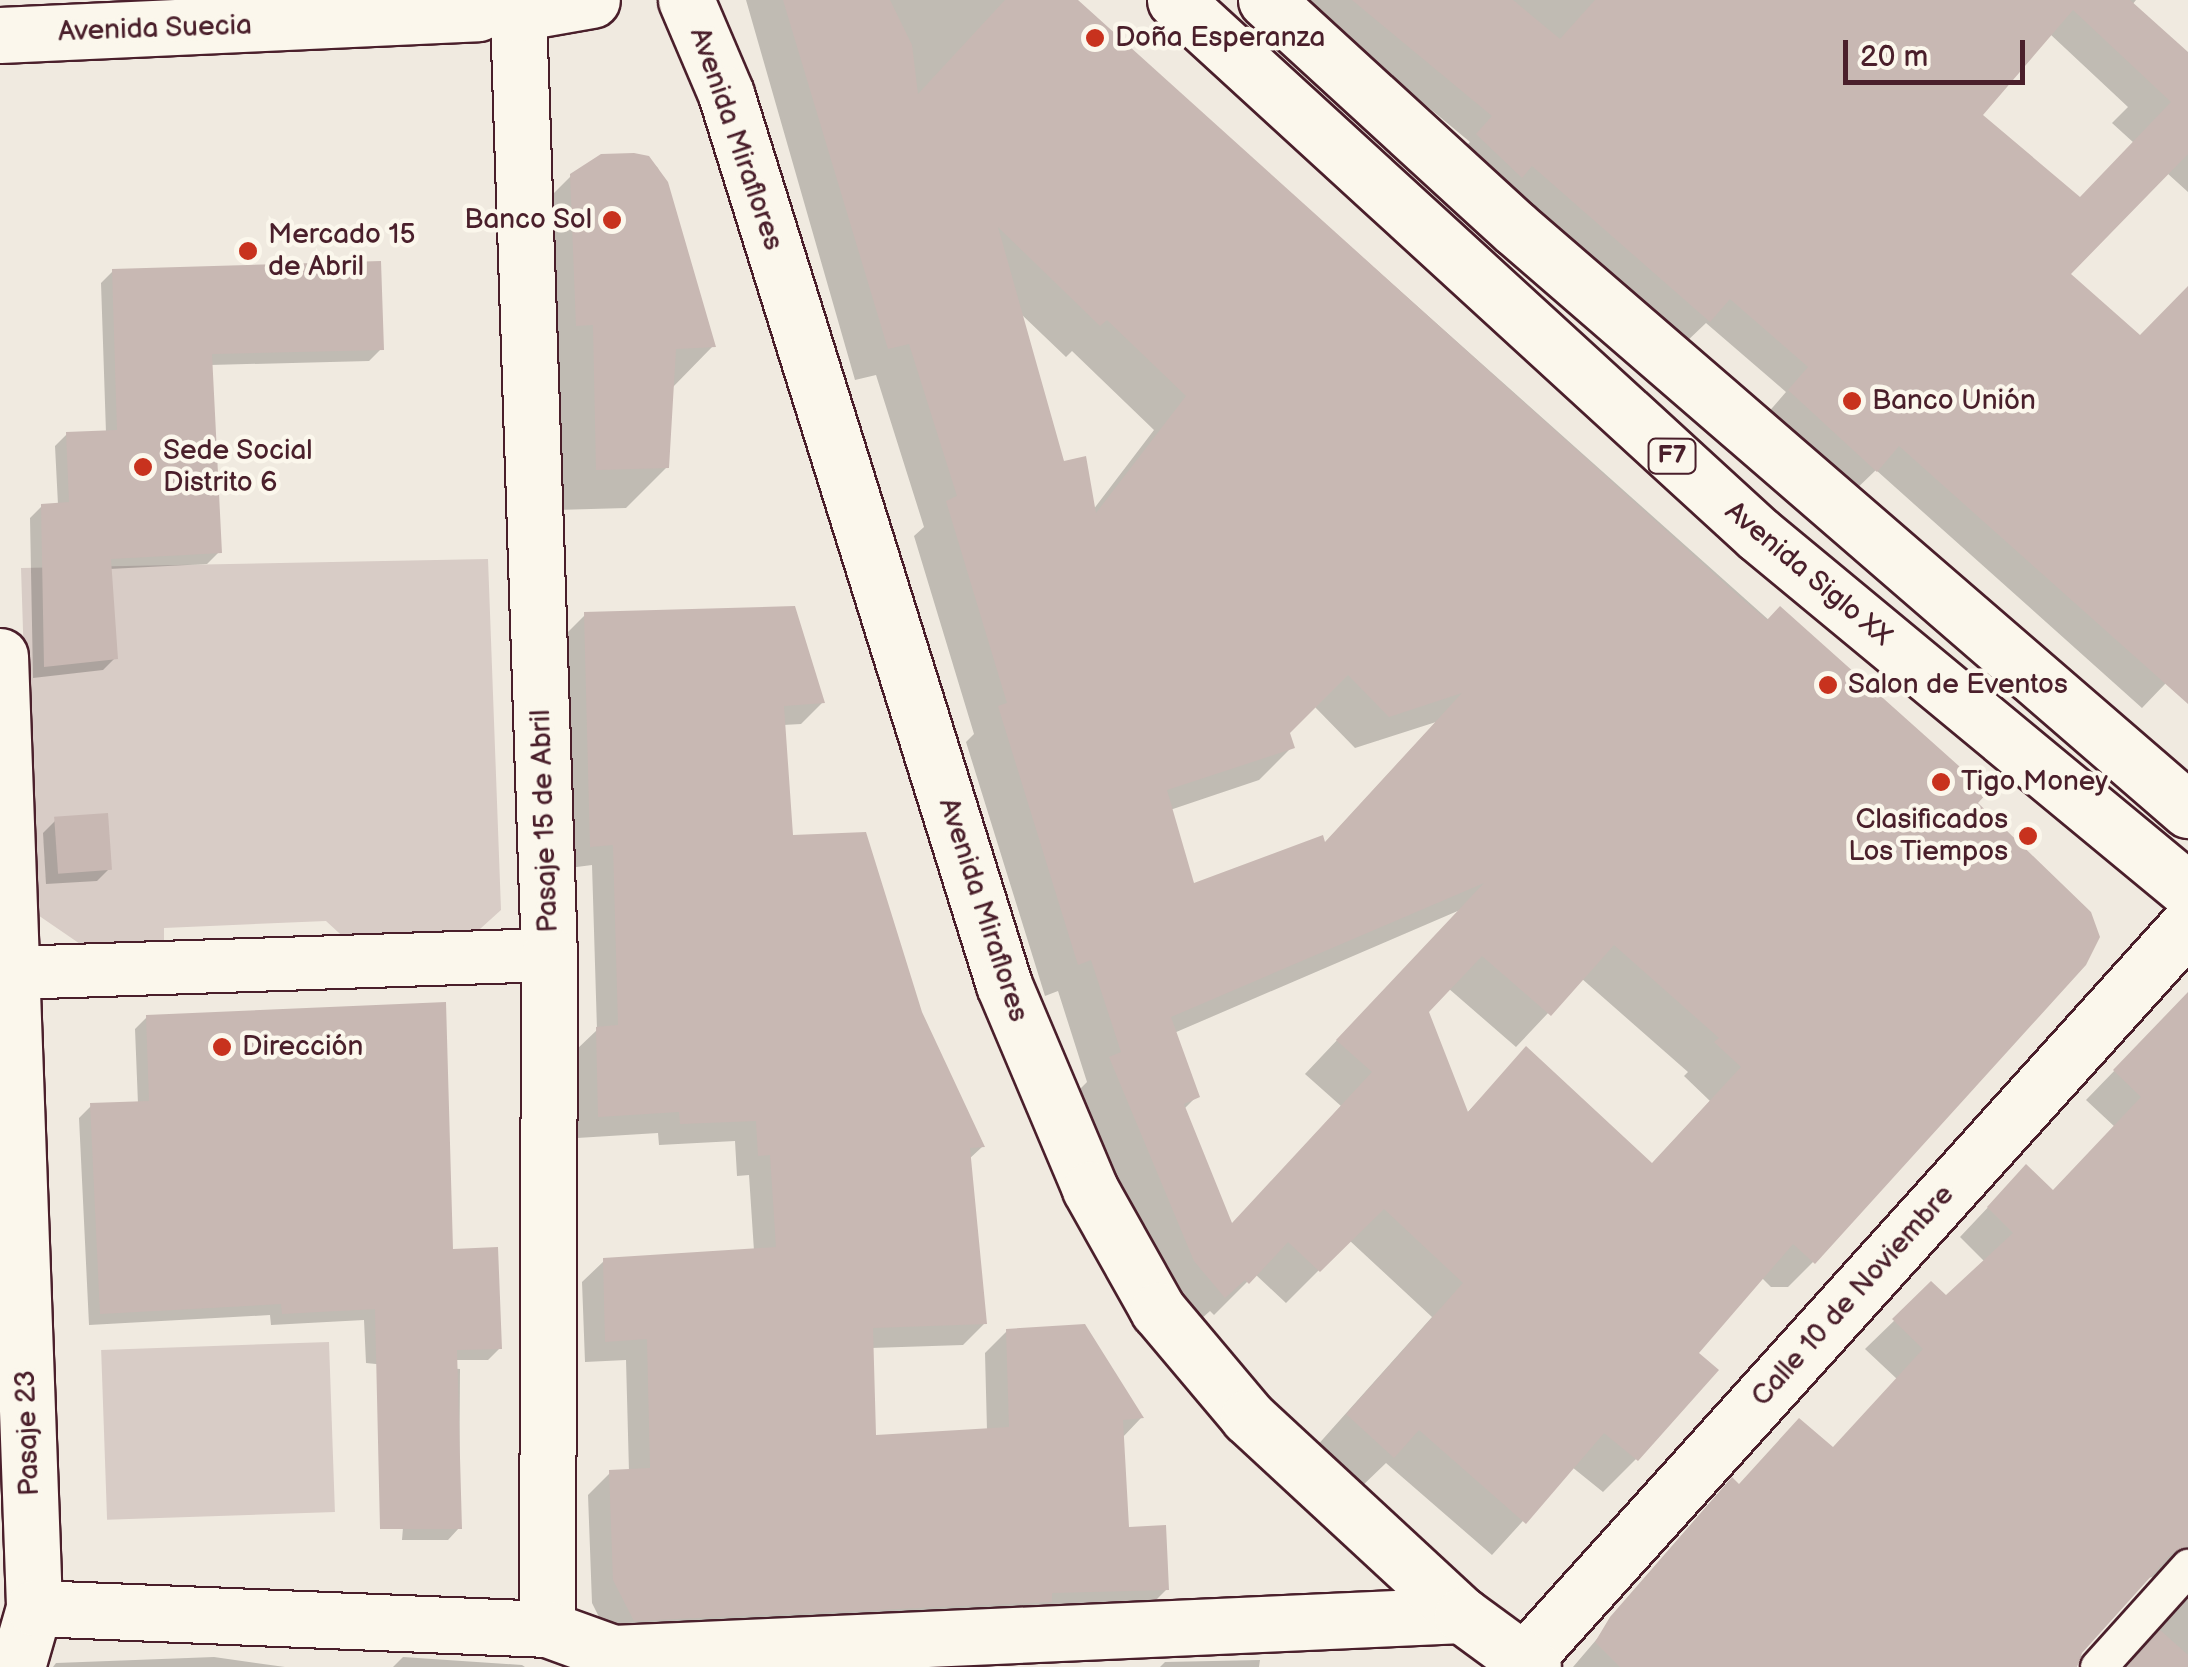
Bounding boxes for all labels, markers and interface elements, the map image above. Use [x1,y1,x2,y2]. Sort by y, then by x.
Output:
street label: Avenida Suecia [57,9,253,49]
scale bar [1848,20,2030,82]
place label: Doña Esperanza [1115,21,1325,55]
street label: Avenida Miraflores [682,23,790,255]
marker: Doña Esperanza [1084,27,1106,49]
text: 20 m [1860,39,1928,75]
place label: Banco Sol [464,203,592,237]
marker: Banco Sol [601,209,623,231]
place label: Mercado 15 de Abril [268,218,415,284]
marker: Mercado 15 de Abril [237,240,259,262]
place label: Banco Unión [1872,384,2036,418]
marker: Banco Unión [1841,390,1863,412]
place label: Sede Social Distrito 6 [163,434,313,500]
road number: F7 [1647,436,1697,476]
marker: Sede Social Distrito 6 [132,456,154,478]
street label: Avenida Siglo XX [1717,494,1899,654]
place label: Salon de Eventos [1848,668,2068,702]
marker: Salon de Eventos [1817,674,1839,696]
street label: Pasaje 15 de Abril [524,709,566,933]
place label: Tigo Money [1961,765,2108,799]
marker: Tigo Money [1930,771,1952,793]
street label: Avenida Miraflores [931,794,1035,1026]
place label: Clasificados Los Tiempos [1847,803,2008,869]
marker: Clasificados Los Tiempos [2017,825,2039,847]
place label: Dirección [242,1030,363,1064]
marker: Dirección [211,1036,233,1058]
street label: Calle 10 de Noviembre [1745,1178,1961,1414]
street label: Pasaje 23 [9,1369,47,1497]

